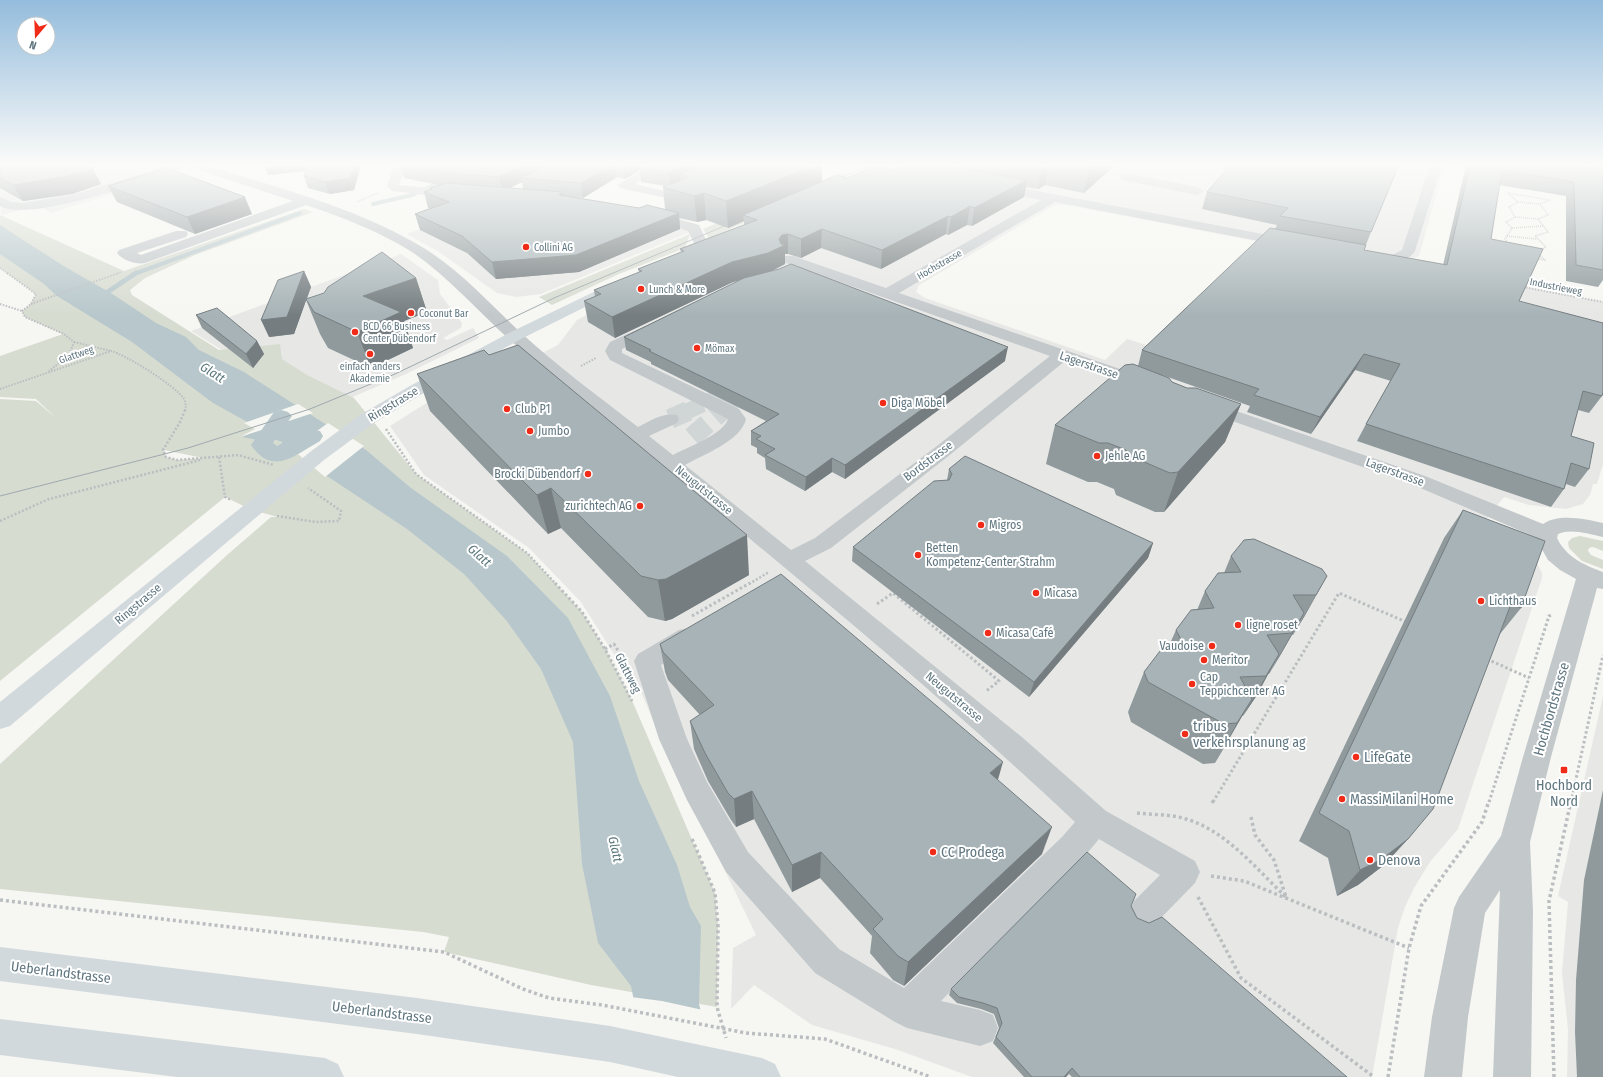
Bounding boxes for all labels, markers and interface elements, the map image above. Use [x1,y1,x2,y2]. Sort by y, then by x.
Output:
north arrow [16,16,56,56]
text: N [28,38,38,52]
marker: Collini AG [521,242,531,252]
place label: Collini AG [534,242,573,254]
street label: Hochstrasse [915,247,964,283]
street label: Industrieweg [1529,276,1583,298]
marker: Lunch & More [636,284,646,294]
place label: Lunch & More [649,284,705,296]
marker: Coconut Bar [406,308,416,318]
place label: Coconut Bar [419,308,469,320]
place label: BCD 66 Business Center Dübendorf [363,321,437,345]
marker: BCD 66 Business Center Dübendorf [350,327,360,337]
street label: Glattweg [57,343,96,366]
marker: Mömax [692,343,702,353]
place label: Mömax [705,343,735,355]
street label: Lagerstrasse [1058,348,1120,382]
marker: einfach anders Akademie [365,349,375,359]
water label: Glatt [198,359,228,386]
place label: einfach anders Akademie [340,361,400,385]
street label: Ringstrasse [365,384,421,424]
place label: Diga Möbel [891,396,945,410]
marker: Diga Möbel [878,398,888,408]
place label: Club P1 [515,402,551,416]
marker: Club P1 [502,404,512,414]
place label: Jumbo [538,424,569,438]
marker: Jumbo [525,426,535,436]
street label: Bordstrasse [901,438,955,484]
place label: Jehle AG [1105,449,1146,463]
marker: Jehle AG [1092,451,1102,461]
street label: Lagerstrasse [1364,455,1426,489]
street label: Neugutstrasse [672,463,736,517]
place label: Brocki Dübendorf [494,467,581,481]
marker: Brocki Dübendorf [583,469,593,479]
place label: zurichtech AG [565,499,632,513]
marker: zurichtech AG [635,501,645,511]
place label: Migros [989,518,1021,532]
marker: Migros [976,520,986,530]
water label: Glatt [465,541,495,570]
place label: Betten Kompetenz-Center Strahm [926,541,1055,569]
marker: Betten Kompetenz-Center Strahm [913,550,923,560]
street label: Ringstrasse [112,581,164,627]
place label: Micasa [1044,586,1077,600]
marker: Micasa [1031,588,1041,598]
place label: Lichthaus [1489,594,1536,608]
marker: Lichthaus [1476,596,1486,606]
place label: ligne roset [1246,618,1298,632]
marker: ligne roset [1233,620,1243,630]
place label: Micasa Café [996,626,1054,640]
marker: Micasa Café [983,628,993,638]
place label: Vaudoise [1159,639,1204,653]
marker: Vaudoise [1207,641,1217,651]
street label: Glattweg [612,651,644,696]
place label: Meritor [1212,653,1249,667]
marker: Meritor [1199,655,1209,665]
street label: Hochbordstrasse [1530,660,1573,758]
street label: Neugutstrasse [923,669,985,725]
place label: Cap Teppichcenter AG [1200,670,1285,698]
marker: Cap Teppichcenter AG [1187,679,1197,689]
place label: tribus verkehrsplanung ag [1193,718,1306,751]
marker: tribus verkehrsplanung ag [1180,729,1190,739]
place label: LifeGate [1364,749,1411,766]
marker: LifeGate [1351,752,1361,762]
marker: Hochbord Nord [1559,765,1569,775]
place label: Hochbord Nord [1536,777,1592,810]
place label: MassiMilani Home [1350,791,1454,808]
marker: MassiMilani Home [1337,794,1347,804]
water label: Glatt [605,835,626,864]
place label: CC Prodega [941,844,1005,861]
marker: CC Prodega [928,847,938,857]
place label: Denova [1378,852,1421,869]
marker: Denova [1365,855,1375,865]
street label: Ueberlandstrasse [10,958,112,987]
street label: Ueberlandstrasse [331,998,433,1027]

